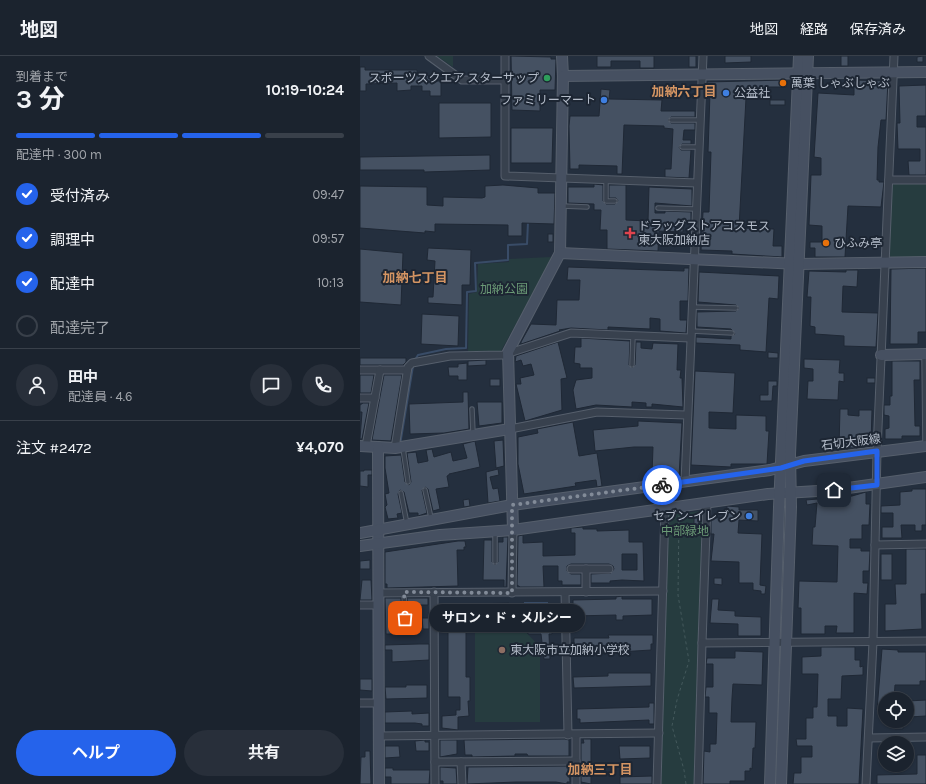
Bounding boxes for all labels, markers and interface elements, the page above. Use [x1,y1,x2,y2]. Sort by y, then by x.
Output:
text: 地図 [20,19,58,41]
text: 地図 [750,21,778,38]
text: 経路 [800,21,828,38]
text: 保存済み [850,21,906,38]
text: 到着まで [16,69,68,84]
place label: スポーツスクエア スターサップ [369,71,539,85]
marker: スポーツスクエア スターサップ [542,73,552,83]
place label: 萬葉 しゃぶしゃぶ [791,76,890,90]
marker: 萬葉 しゃぶしゃぶ [778,78,788,88]
text: 10:19–10:24 [266,81,344,99]
text: 3 分 [16,84,65,115]
district label: 加納六丁目 [651,84,717,99]
place label: 公益社 [734,86,770,100]
marker: 公益社 [721,88,731,98]
place label: ファミリーマート [500,93,596,107]
marker: ファミリーマート [599,95,609,105]
text: 配達中 · 300 m [16,147,102,162]
icon: check [16,183,38,205]
text: 受付済み [50,187,110,205]
text: 09:47 [312,187,344,202]
place label: ドラッグストアコスモス 東大阪加納店 [638,219,770,247]
icon: check [16,227,38,249]
marker: ドラッグストアコスモス 東大阪加納店 [625,228,635,238]
text: 調理中 [50,231,95,249]
text: 09:57 [312,231,344,246]
place label: ひふみ亭 [834,236,882,250]
marker: ひふみ亭 [821,238,831,248]
district label: 加納七丁目 [382,270,448,285]
icon: check [16,271,38,293]
text: 配達中 [50,275,95,293]
text: 10:13 [317,275,344,290]
park label: 加納公園 [480,282,528,296]
text: 配達完了 [50,319,110,337]
button: person [16,364,58,406]
button: chat [250,364,292,406]
button: phone [302,364,344,406]
text: 田中 [68,368,98,386]
text: 配達員 · 4.6 [68,389,133,404]
street label: 石切大阪線 [820,431,882,453]
text: ¥4,070 [296,438,344,456]
text: 注文 #2472 [16,439,92,457]
courier [642,465,682,505]
pin [817,473,851,507]
icon: bike [651,474,673,496]
icon: home [823,479,845,501]
place label: セブン-イレブン [653,509,741,523]
marker: セブン-イレブン [744,511,754,521]
park label: 中部緑地 [661,524,709,538]
pin [388,601,422,635]
callout: サロン・ド・メルシー [429,604,585,632]
icon: bag [394,607,416,629]
text: サロン・ド・メルシー [442,610,572,625]
place label: 東大阪市立加納小学校 [510,643,630,657]
marker: 東大阪市立加納小学校 [497,645,507,655]
map controls [878,692,914,772]
button: locate [878,692,914,728]
button: ヘルプ [16,730,176,776]
button: 共有 [184,730,344,776]
button: layers [878,736,914,772]
district label: 加納三丁目 [567,762,633,777]

